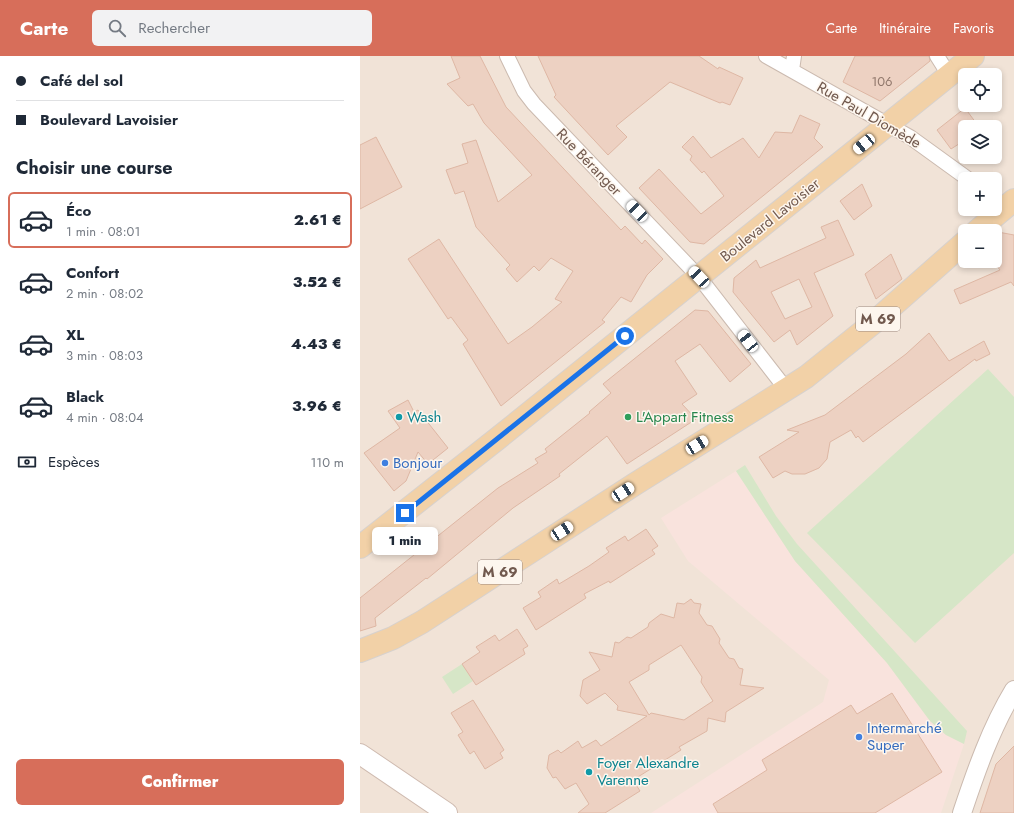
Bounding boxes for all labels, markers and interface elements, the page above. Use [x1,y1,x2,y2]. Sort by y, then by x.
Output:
search box [92,10,372,46]
text: Carte [20,15,68,42]
icon: search [106,17,128,39]
text: Rechercher [138,17,210,39]
text: Carte [825,18,857,38]
text: Itinéraire [879,18,931,38]
text: Favoris [953,18,994,38]
map controls [958,68,1002,268]
button: locate [958,68,1002,112]
text: Café del sol [40,70,123,92]
house number: 106 [871,72,893,91]
street label: Rue Paul Diomède [813,76,926,154]
text: Boulevard Lavoisier [40,109,178,131]
button: layers [958,120,1002,164]
street label: Rue Béranger [551,123,627,201]
car [851,132,877,156]
text: Choisir une course [16,155,173,181]
street label: Boulevard Lavoisier [715,172,825,267]
button: + [958,172,1002,216]
car [624,198,650,224]
text: Éco [66,200,91,222]
icon: car [18,202,54,238]
text: 2.61 € [294,209,342,231]
text: 1 min · 08:01 [66,222,140,241]
button: − [958,224,1002,268]
text: Confort [66,262,119,284]
icon: car [18,264,54,300]
car [686,264,712,290]
text: 3.52 € [293,271,342,293]
text: 2 min · 08:02 [66,284,143,303]
road number: M 69 [856,307,900,331]
text: XL [66,324,84,346]
icon: car [18,326,54,362]
route start [616,327,634,345]
car [736,328,760,354]
text: 4.43 € [291,333,342,355]
text: 3 min · 08:03 [66,346,143,365]
text: Black [66,386,104,408]
icon: car [18,388,54,424]
text: 3.96 € [292,395,342,417]
place label: Wash [407,406,442,428]
place label: L'Appart Fitness [636,406,734,428]
text: 4 min · 08:04 [66,408,144,427]
marker: Wash [394,412,404,422]
marker: L'Appart Fitness [623,412,633,422]
car [684,434,710,456]
icon: cash [16,451,38,473]
text: Espèces [48,451,100,473]
place label: Bonjour [393,452,443,474]
text: 110 m [310,453,344,472]
marker: Bonjour [380,458,390,468]
car [610,480,636,504]
route end [396,504,414,522]
car [549,519,575,543]
callout: 1 min [372,527,438,555]
text: 1 min [389,531,421,550]
road number: M 69 [478,560,522,584]
place label: Intermarché Super [867,717,942,756]
marker: Intermarché Super [854,732,864,742]
place label: Foyer Alexandre Varenne [597,752,699,791]
button: Confirmer [16,759,344,805]
marker: Foyer Alexandre Varenne [584,767,594,777]

